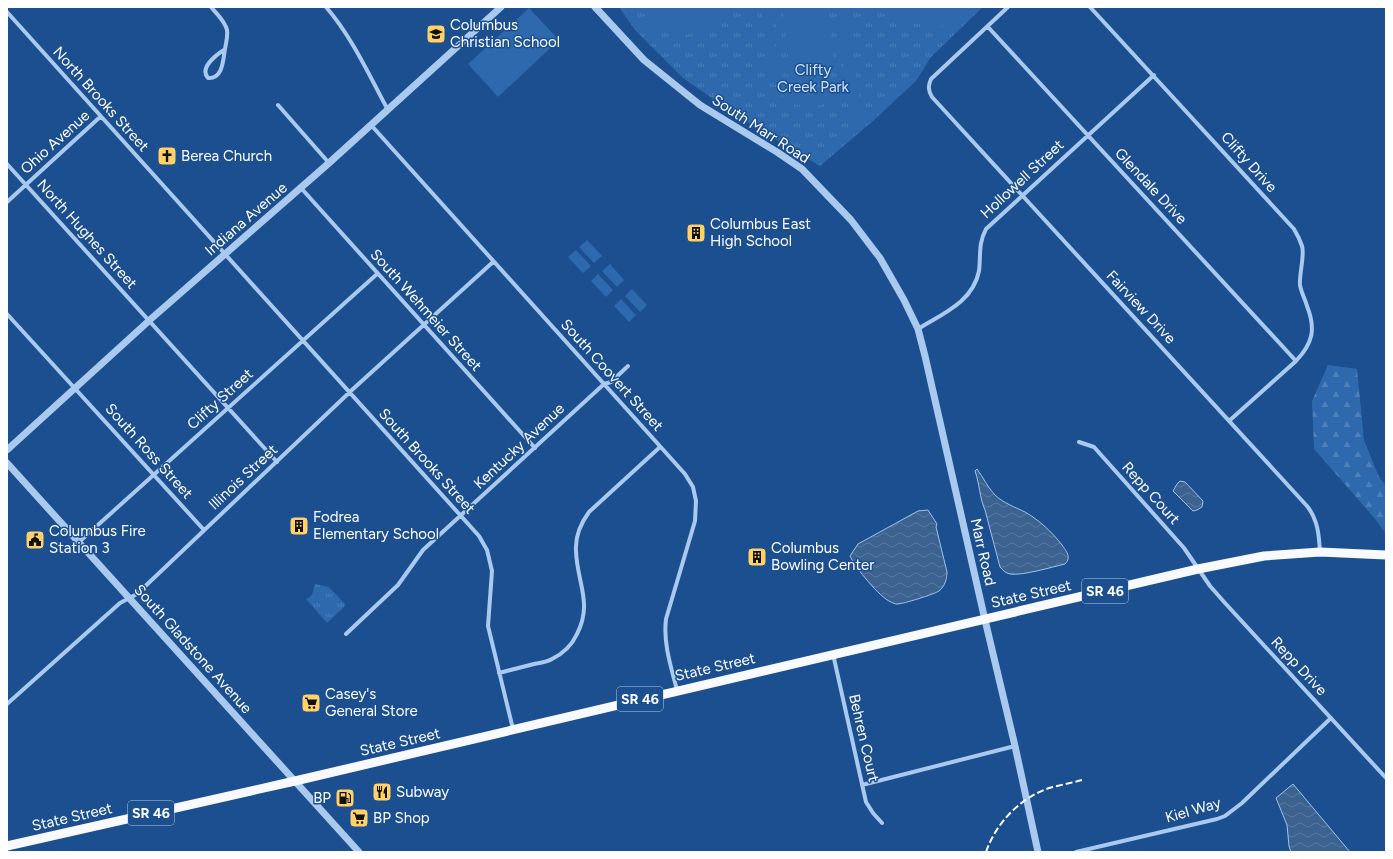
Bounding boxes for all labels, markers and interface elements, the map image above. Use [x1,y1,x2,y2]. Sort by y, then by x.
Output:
place label: Columbus Christian School [450,16,560,51]
school or university icon: Columbus Christian School [425,23,447,45]
street label: North Brooks Street [49,43,153,155]
park label: Clifty Creek Park [777,61,850,96]
street label: South Marr Road [709,91,813,167]
street label: Ohio Avenue [17,106,93,178]
street label: Clifty Drive [1217,128,1281,196]
street label: Hollowell Street [977,136,1068,222]
street label: Glendale Drive [1111,144,1191,228]
church icon: Berea Church [156,145,178,167]
place label: Berea Church [181,147,272,165]
street label: North Hughes Street [33,176,141,293]
street label: Indiana Avenue [201,178,291,260]
place label: Columbus East High School [710,215,811,250]
building icon: Columbus East High School [685,222,707,244]
street label: South Wehmeier Street [367,245,486,375]
street label: Fairview Drive [1102,267,1180,347]
street label: South Coovert Street [557,315,667,435]
street label: Clifty Street [183,365,257,433]
street label: Kentucky Avenue [470,399,568,493]
street label: South Ross Street [102,400,197,503]
street label: South Brooks Street [375,405,479,518]
street label: Illinois Street [205,440,281,513]
street label: Repp Court [1118,458,1184,528]
place label: Fodrea Elementary School [313,508,439,543]
building icon: Fodrea Elementary School [288,515,310,537]
street label: Marr Road [967,516,999,588]
place label: Columbus Fire Station 3 [49,522,146,557]
public building icon: Columbus Fire Station 3 [24,529,46,551]
place label: Columbus Bowling Center [771,539,874,574]
building icon: Columbus Bowling Center [746,546,768,568]
street label: State Street [989,576,1073,612]
road number: SR 46 [1082,579,1128,603]
street label: South Gladstone Avenue [130,581,256,717]
street label: Repp Drive [1267,633,1331,699]
street label: State Street [673,649,757,685]
place label: Casey's General Store [325,685,418,720]
road number: SR 46 [617,687,663,711]
supermarket icon: Casey's General Store [300,692,322,714]
street label: Behren Court [845,692,883,784]
street label: State Street [358,724,442,760]
restaurant icon: Subway [371,781,393,803]
place label: Subway [396,783,449,801]
fuel station icon: BP [334,787,356,809]
place label: BP [313,789,331,807]
street label: Kiel Way [1163,793,1223,827]
street label: State Street [30,799,114,835]
road number: SR 46 [128,801,174,825]
supermarket icon: BP Shop [348,807,370,829]
place label: BP Shop [373,809,430,827]

